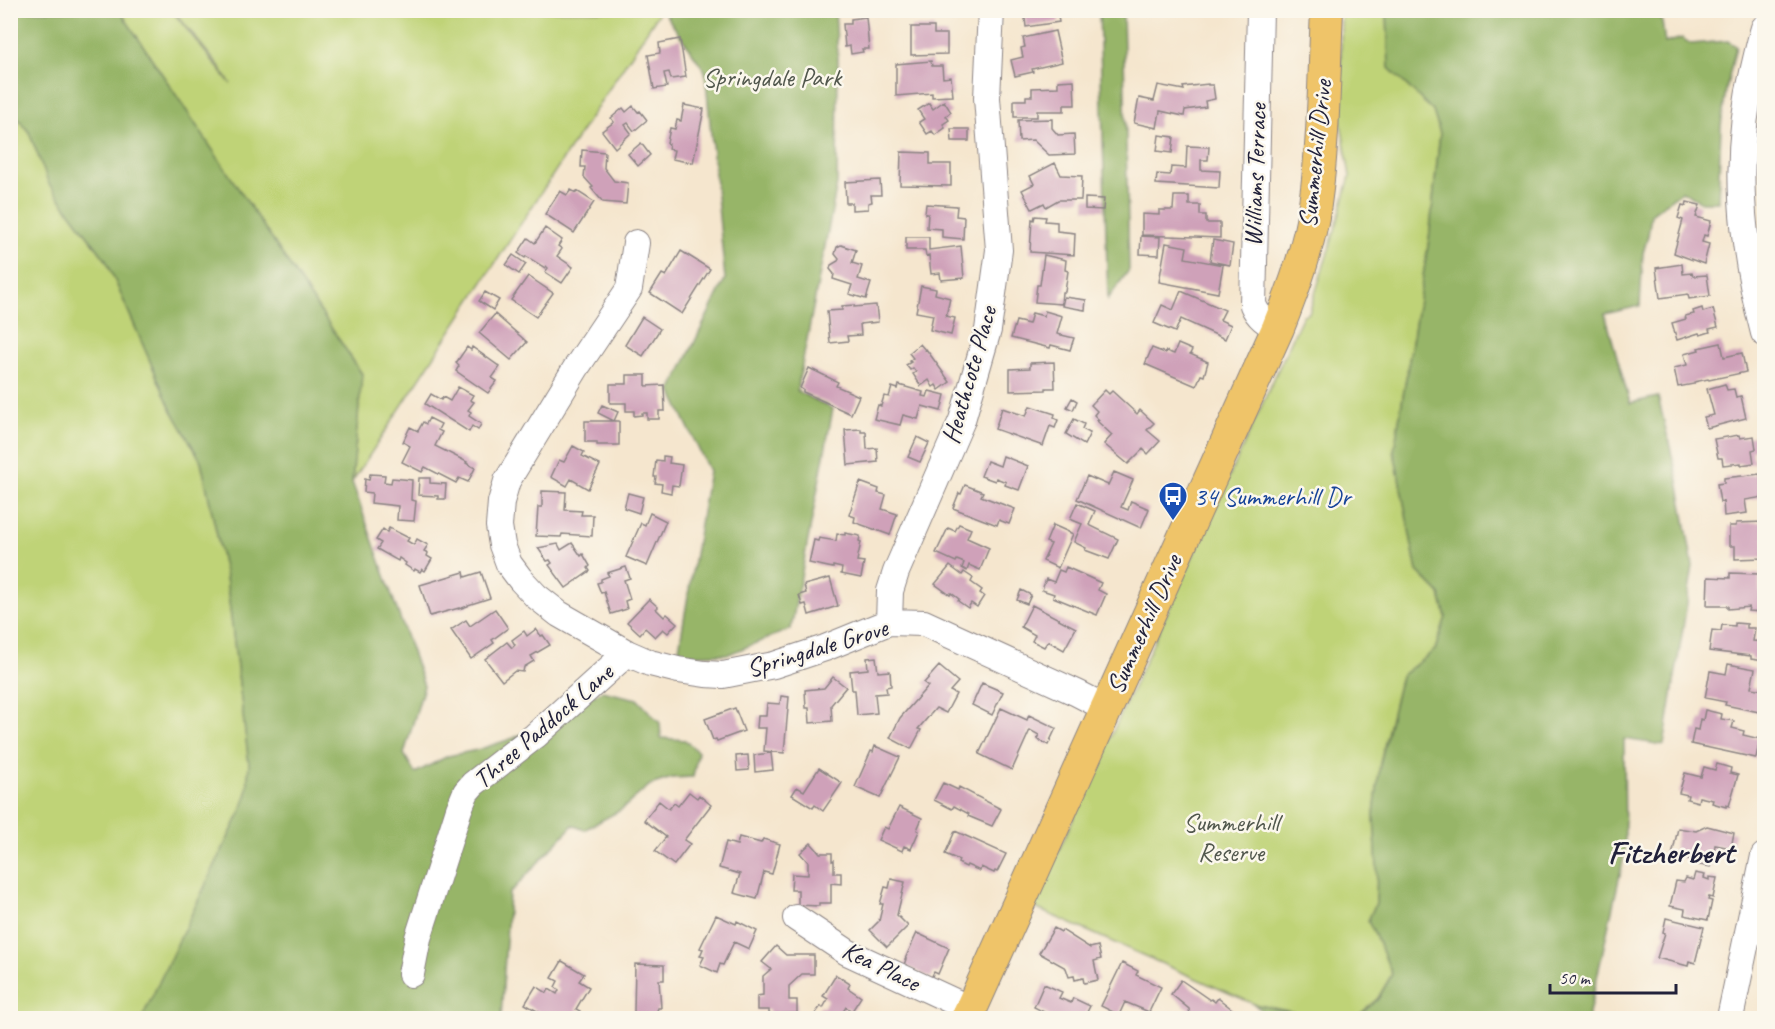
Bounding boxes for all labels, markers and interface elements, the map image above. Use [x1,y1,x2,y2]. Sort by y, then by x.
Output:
park label: Springdale Park [703,61,843,94]
street label: Summerhill Drive [1291,77,1339,230]
street label: Williams Terrace [1236,101,1274,247]
street label: Heathcote Place [934,301,1005,447]
bus stop icon: 34 Summerhill Dr [1157,480,1189,522]
place label: 34 Summerhill Dr [1194,480,1353,513]
street label: Summerhill Drive [1099,548,1190,699]
street label: Springdale Grove [743,610,893,685]
street label: Three Paddock Lane [466,655,621,796]
park label: Summerhill Reserve [1183,806,1283,869]
district label: Fitzherbert [1608,832,1738,873]
street label: Kea Place [837,933,927,1000]
scale bar [1550,957,1676,995]
text: 50 m [1559,967,1592,989]

